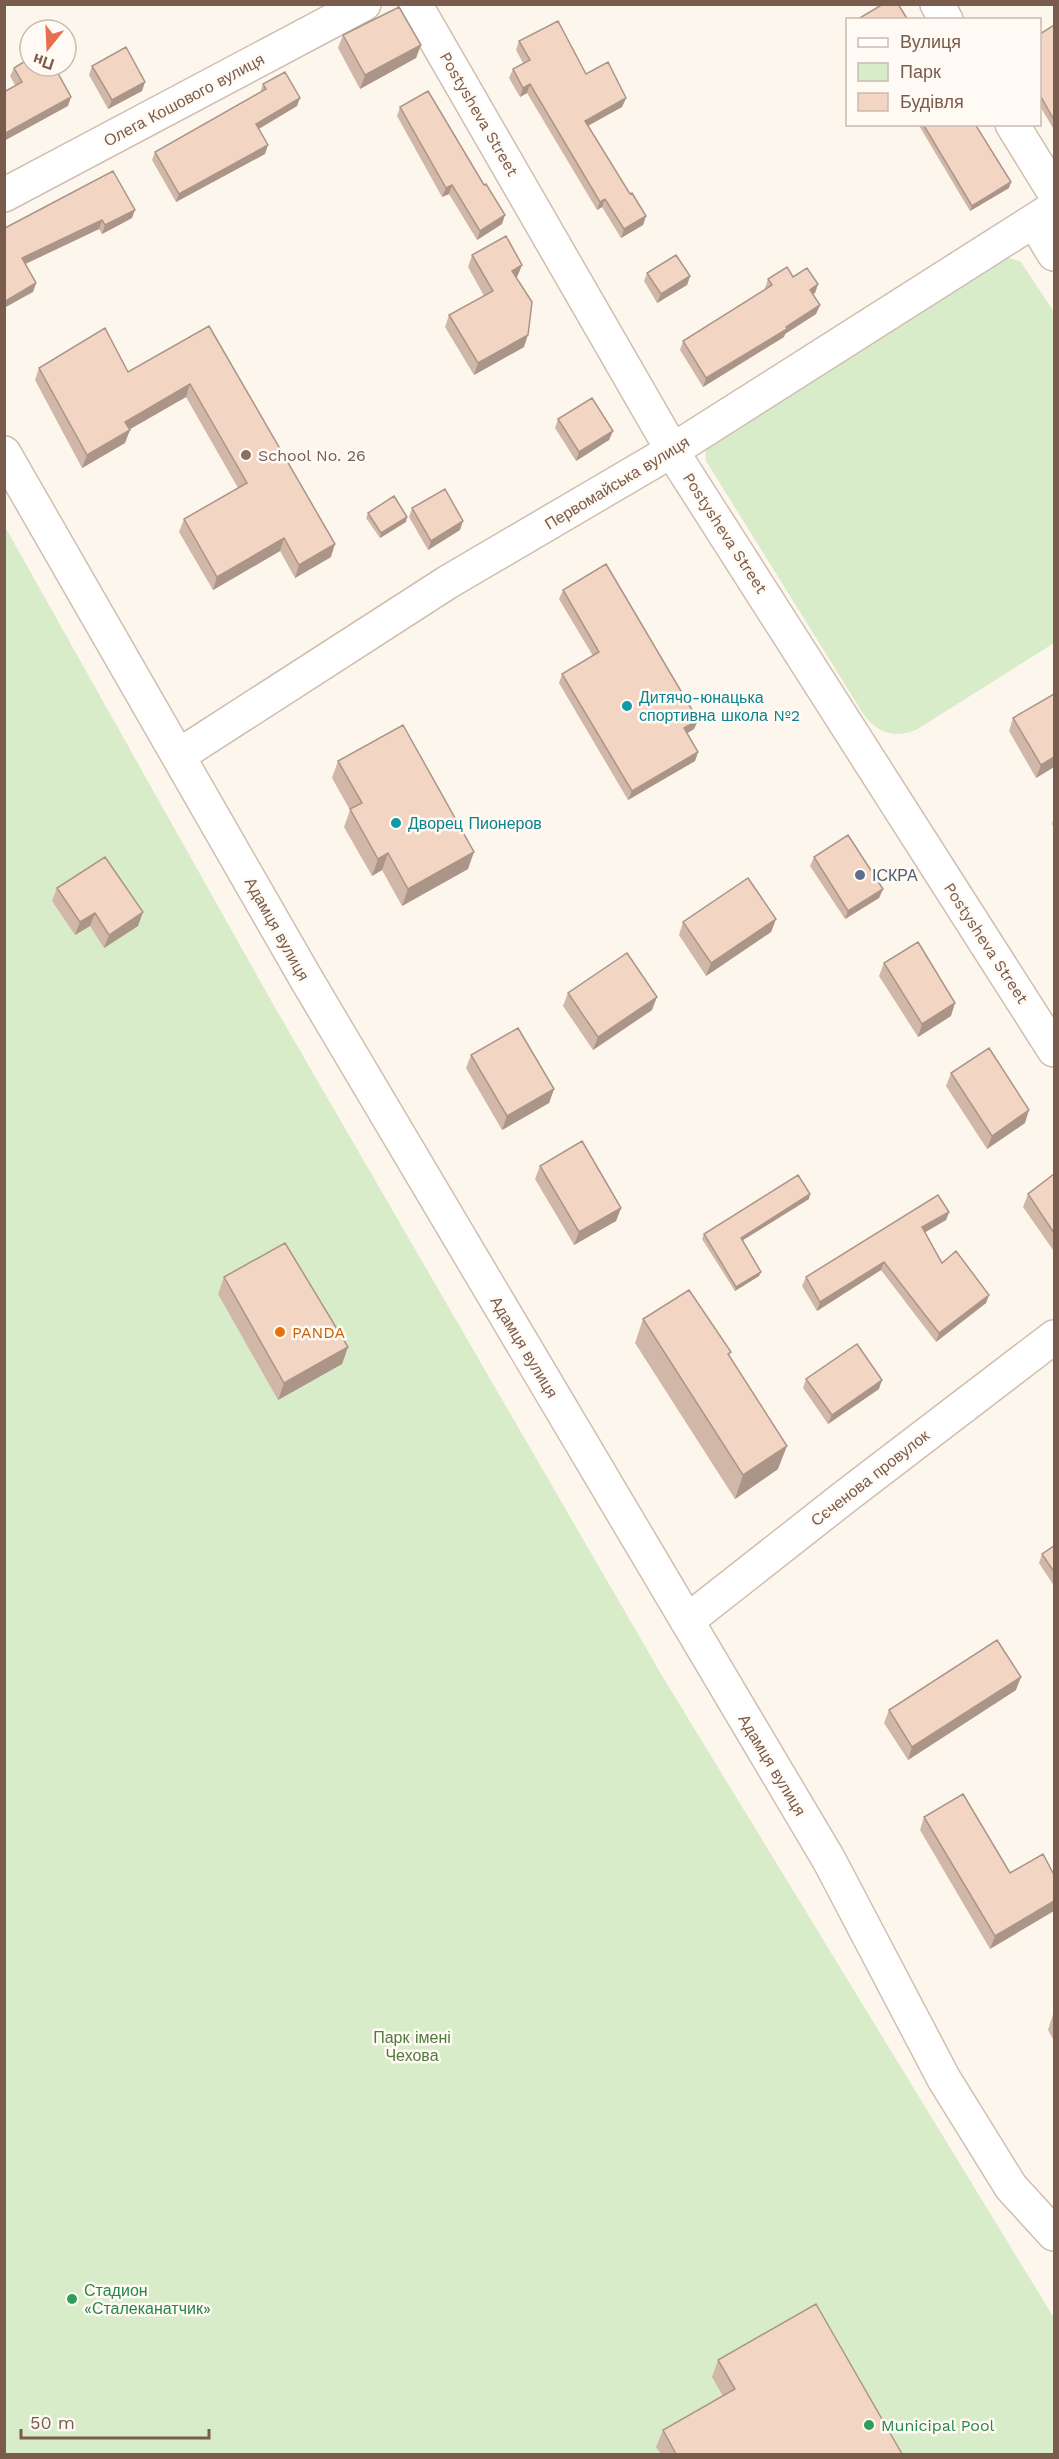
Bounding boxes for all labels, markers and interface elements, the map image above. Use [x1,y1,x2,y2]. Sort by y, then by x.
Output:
north arrow [18,18,78,78]
legend [846,18,1041,126]
text: Вулиця [900,31,961,52]
text: Пн [31,49,57,74]
street label: Postysheva Street [436,49,522,180]
street label: Олега Кошового вулиця [100,50,268,150]
text: Парк [900,61,941,82]
text: Будівля [900,91,964,112]
street label: Первомайська вулиця [541,432,693,534]
place label: School No. 26 [258,446,366,465]
marker: School No. 26 [239,448,253,462]
street label: Postysheva Street [679,469,771,597]
place label: Дитячо-юнацька спортивна школа №2 [639,688,800,725]
marker: Дитячо-юнацька спортивна школа №2 [620,699,634,713]
place label: Дворец Пионеров [408,814,542,833]
marker: Дворец Пионеров [389,816,403,830]
place label: ІСКРА [872,866,918,885]
marker: ІСКРА [853,868,867,882]
street label: Адамця вулиця [241,874,313,984]
street label: Postysheva Street [940,879,1032,1007]
street label: Адамця вулиця [486,1293,562,1401]
place label: PANDA [292,1323,345,1342]
marker: PANDA [273,1325,287,1339]
street label: Сєченова провулок [807,1425,934,1530]
street label: Адамця вулиця [734,1711,810,1819]
park label: Парк імені Чехова [373,2028,451,2065]
place label: Стадион «Сталеканатчик» [84,2281,211,2318]
marker: Стадион «Сталеканатчик» [65,2292,79,2306]
scale bar [21,2402,208,2440]
text: 50 m [30,2412,75,2433]
place label: Municipal Pool [881,2416,994,2435]
marker: Municipal Pool [862,2418,876,2432]

